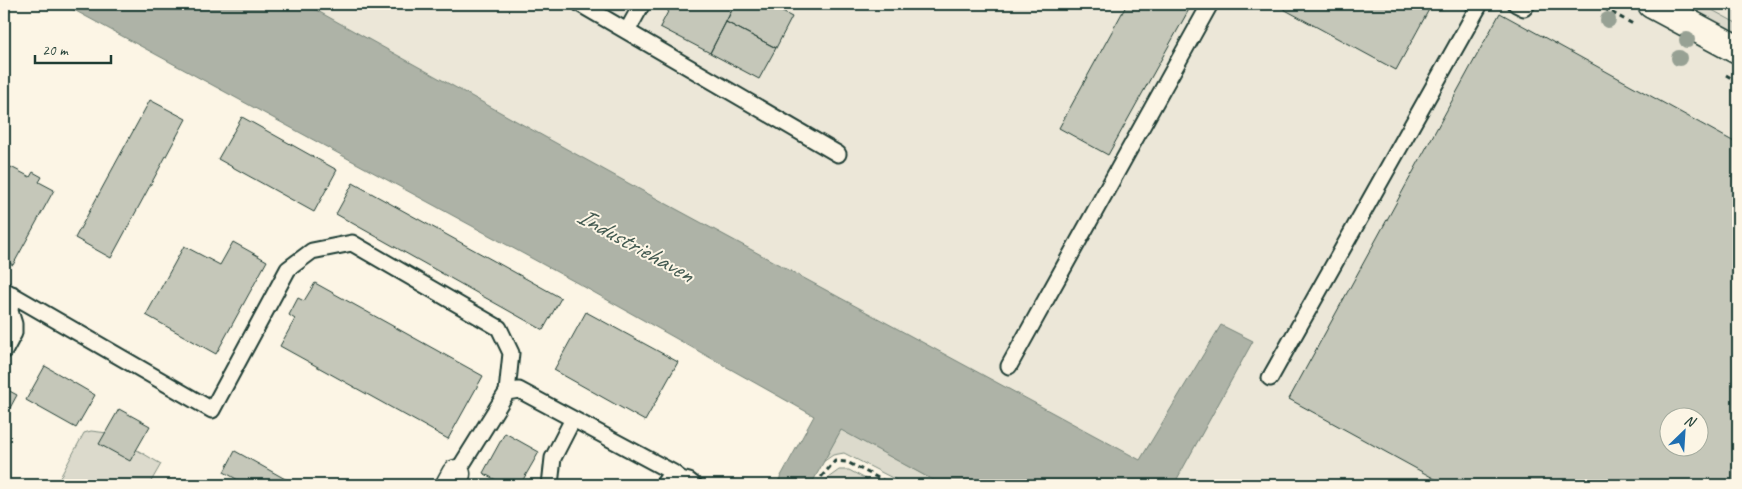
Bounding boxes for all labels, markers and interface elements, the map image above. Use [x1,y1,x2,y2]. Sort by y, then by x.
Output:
scale bar [35,32,111,64]
text: 20 m [42,41,69,60]
water label: Industriehaven [572,200,701,291]
north arrow [1660,406,1710,456]
text: N [1682,411,1699,431]

